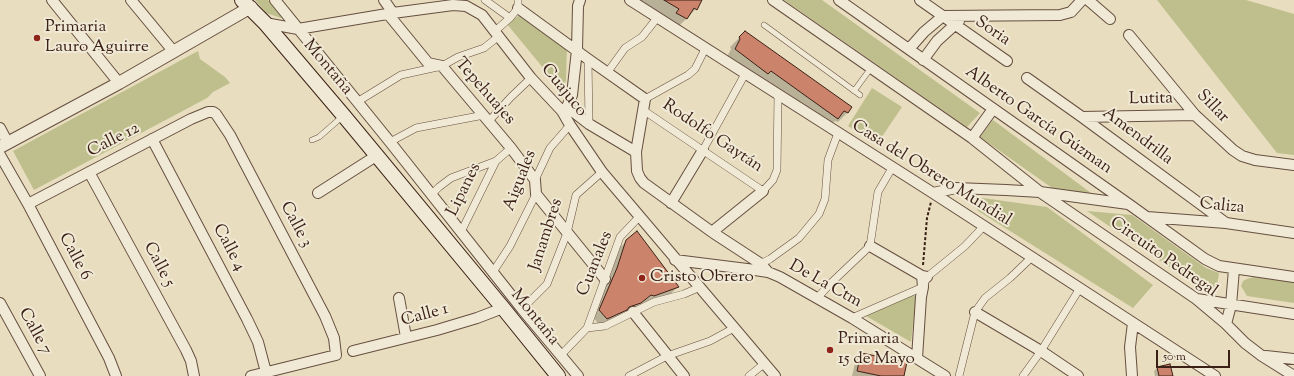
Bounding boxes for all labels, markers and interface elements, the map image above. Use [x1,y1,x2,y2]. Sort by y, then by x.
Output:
street label: Soria [970,13,1014,51]
place label: Primaria Lauro Aguirre [45,18,149,58]
marker: Primaria Lauro Aguirre [32,33,42,43]
street label: Montaña [298,36,356,100]
street label: Tepehuajes [449,54,519,130]
street label: Cuajuco [535,60,591,122]
street label: Alberto García Gúzman [961,62,1115,180]
street label: Sillar [1191,86,1233,128]
street label: Lutita [1129,89,1173,111]
street label: Rodolfo Gaytán [658,96,766,178]
street label: Amendrilla [1098,104,1176,170]
street label: Casa del Obrero Mundial [847,116,1015,232]
street label: Calle 12 [84,119,144,163]
street label: Aiguales [500,148,542,214]
street label: Lipanes [443,160,487,220]
street label: Caliza [1198,194,1246,220]
street label: Janambres [526,196,568,274]
street label: Calle 3 [274,199,316,251]
street label: Circuito Pedregal [1105,213,1221,303]
street label: Calle 4 [207,221,249,275]
street label: Cuanales [574,229,618,299]
street label: Calle 6 [53,230,95,284]
street label: Calle 5 [138,239,178,291]
street label: De La Ctm [785,257,865,313]
place label: Cristo Obrero [650,268,754,288]
marker: Cristo Obrero [637,273,647,283]
street label: Montaña [505,286,563,350]
street label: Calle 1 [399,300,451,332]
street label: Calle 7 [13,305,55,359]
place label: Primaria 15 de Mayo [838,330,915,370]
scale bar [1158,342,1232,368]
marker: Primaria 15 de Mayo [825,345,835,355]
text: 50 m [1163,348,1186,366]

